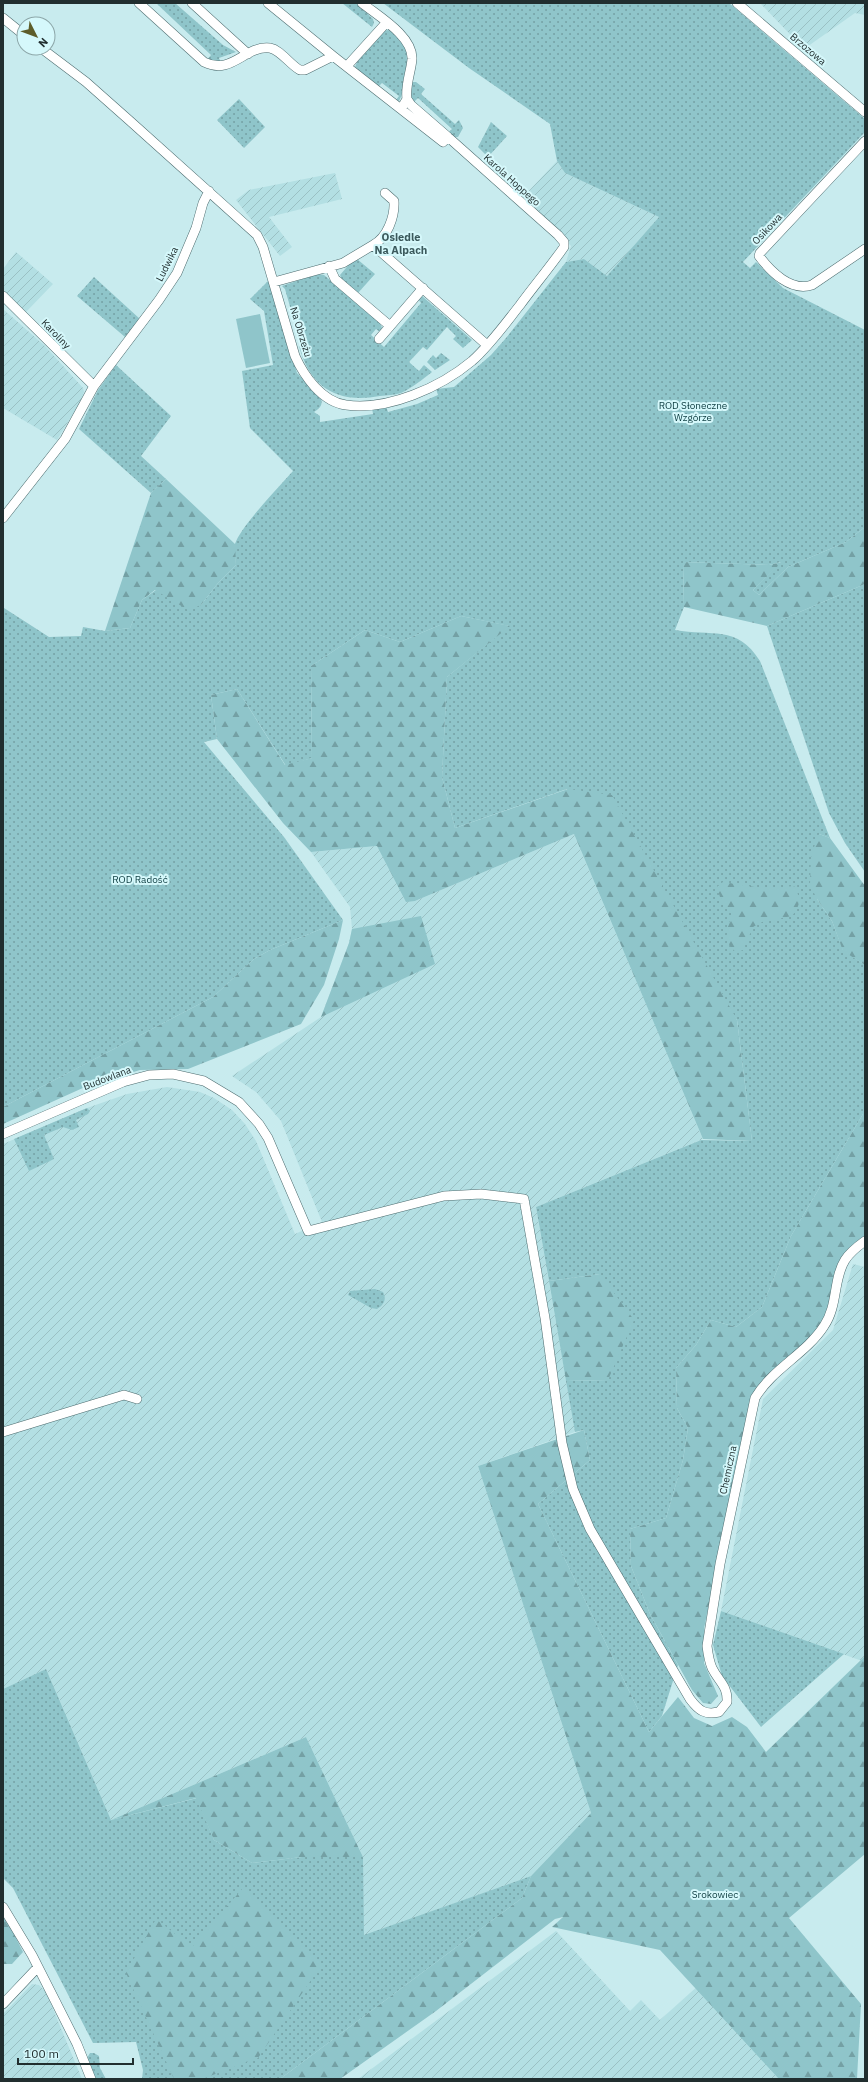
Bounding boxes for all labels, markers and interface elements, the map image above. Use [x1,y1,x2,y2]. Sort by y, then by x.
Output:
north arrow [16,16,56,56]
street label: Brzozowa [787,30,829,68]
text: N [36,35,51,50]
street label: Karola Hoppego [481,151,543,209]
street label: Osikowa [749,210,785,247]
district label: Osiedle Na Alpach [375,230,427,257]
street label: Ludwika [153,244,182,283]
street label: Na Obrzeżu [287,305,315,359]
street label: Karoliny [39,316,73,352]
park label: ROD Słoneczne Wzgórze [659,399,728,424]
park label: ROD Radość [112,873,168,886]
street label: Budowlana [81,1063,133,1093]
street label: Chemiczna [717,1444,740,1495]
park label: Srokowiec [692,1888,738,1901]
scale bar [18,2040,133,2066]
text: 100 m [24,2046,59,2061]

